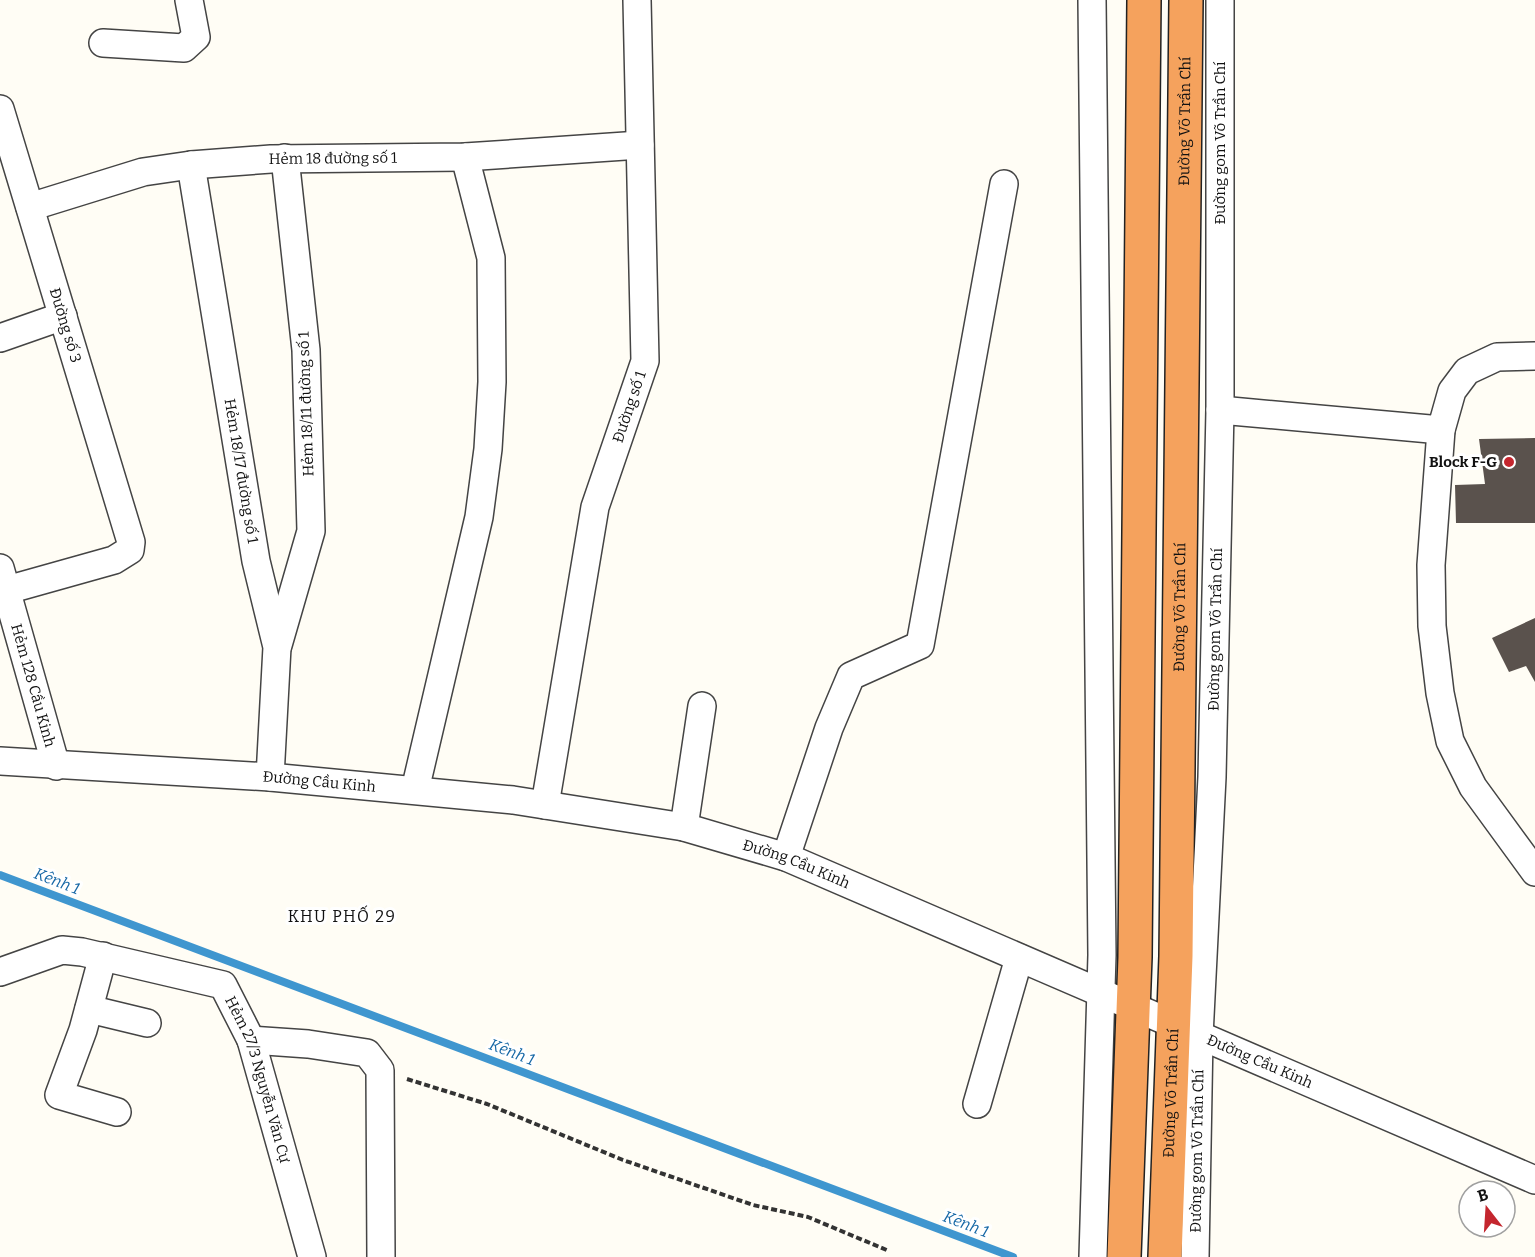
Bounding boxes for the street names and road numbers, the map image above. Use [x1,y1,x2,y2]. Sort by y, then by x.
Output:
street label: Đường Võ Trần Chí [1175,56,1194,186]
street label: Đường gom Võ Trần Chí [1211,61,1229,225]
street label: Hẻm 18 đường số 1 [269,149,397,168]
street label: Đường số 3 [46,286,85,365]
street label: Hẻm 18/11 đường số 1 [294,331,318,477]
street label: Đường số 1 [609,369,650,445]
street label: Hẻm 18/17 đường số 1 [220,397,262,545]
street label: Đường Võ Trần Chí [1170,542,1189,672]
street label: Đường gom Võ Trần Chí [1204,547,1226,711]
street label: Hẻm 128 Cầu Kinh [7,622,59,750]
street label: Đường Cầu Kinh [262,768,377,796]
street label: Đường Cầu Kinh [741,836,853,893]
street label: Hẻm 27/3 Nguyễn Văn Cự [221,993,294,1165]
street label: Đường Võ Trần Chí [1160,1028,1182,1158]
street label: Đường Cầu Kinh [1204,1031,1316,1092]
street label: Đường gom Võ Trần Chí [1186,1069,1207,1233]

